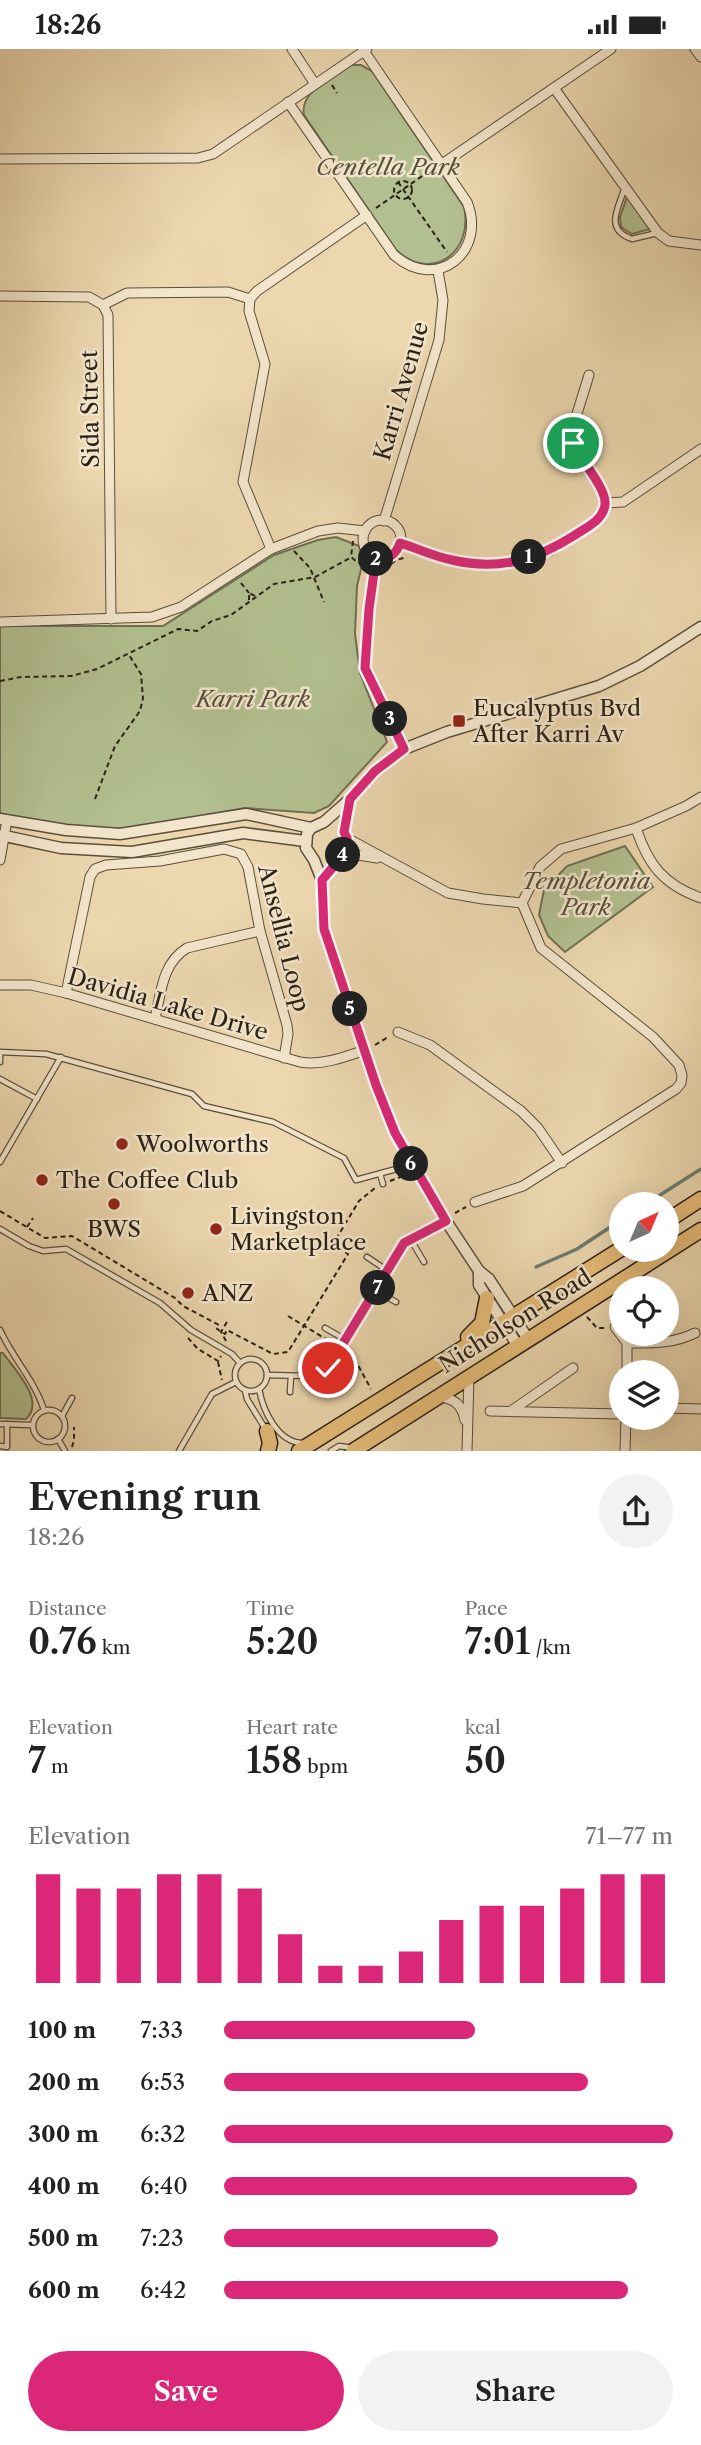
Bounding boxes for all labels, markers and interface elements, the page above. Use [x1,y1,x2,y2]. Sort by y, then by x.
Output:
text: 18:26 [35,9,101,41]
park label: Centella Park [316,153,460,181]
street label: Karri Avenue [368,318,434,464]
street label: Sida Street [75,350,105,468]
pin [543,413,603,473]
icon: arrive [554,424,592,462]
pin: 1 [512,539,546,575]
pin: 2 [358,541,394,577]
text: 1 [524,545,533,568]
text: 2 [370,547,381,570]
park label: Karri Park [194,685,310,713]
place label: Eucalyptus Bvd After Karri Av [472,694,641,748]
pin: 3 [372,701,408,737]
text: 3 [384,707,395,730]
marker: Eucalyptus Bvd After Karri Av [451,713,467,729]
pin: 4 [326,837,360,873]
text: 4 [337,843,348,866]
street label: Ansellia Loop [252,861,316,1014]
park label: Templetonia Park [521,867,651,921]
street label: Davidia Lake Drive [65,962,271,1046]
pin: 5 [332,991,368,1027]
text: 5 [344,997,355,1020]
place label: Woolworths [135,1130,269,1158]
marker: Woolworths [114,1136,130,1152]
pin: 6 [394,1147,428,1181]
text: 6 [405,1152,416,1175]
place label: The Coffee Club [56,1166,238,1194]
marker: The Coffee Club [34,1172,50,1188]
north arrow [609,1192,679,1262]
map controls [609,1192,679,1430]
marker: BWS [106,1196,122,1212]
place label: Livingston Marketplace [230,1202,366,1256]
place label: BWS [87,1215,141,1243]
marker: Livingston Marketplace [208,1221,224,1237]
street label: Nicholson Road [433,1263,597,1379]
pin: 7 [360,1271,396,1305]
text: 7 [373,1276,382,1299]
button: locate [609,1276,679,1346]
place label: ANZ [201,1279,254,1307]
marker: ANZ [180,1285,196,1301]
pin [298,1338,358,1398]
icon: check [309,1349,347,1387]
button: layers [609,1360,679,1430]
text: Evening run [28,1473,261,1520]
button: share [599,1474,673,1548]
text: 18:26 [28,1523,84,1551]
text: Distance [28,1597,107,1620]
text: Time [246,1597,294,1620]
text: Pace [465,1597,508,1620]
text: 0.76 [28,1620,97,1663]
text: 5:20 [246,1620,319,1663]
text: 7:01 [465,1620,530,1663]
text: km [97,1636,131,1659]
text: /km [530,1636,571,1659]
text: Elevation [28,1716,113,1739]
text: Heart rate [246,1716,338,1739]
text: kcal [465,1716,501,1739]
text: 7 [28,1739,46,1782]
text: 158 [246,1739,302,1782]
text: 50 [465,1739,506,1782]
text: m [46,1755,69,1778]
text: bpm [302,1755,348,1778]
text: Elevation [28,1822,131,1850]
text: 71–77 m [585,1822,673,1850]
text: 100 m [28,2016,96,2044]
text: 7:33 [140,2016,183,2044]
text: 200 m [28,2068,100,2096]
text: 6:53 [140,2068,185,2096]
text: 300 m [28,2120,99,2148]
text: 6:32 [140,2120,186,2148]
text: 400 m [28,2172,100,2200]
text: 6:40 [140,2172,188,2200]
text: 500 m [28,2224,99,2252]
text: 7:23 [140,2224,184,2252]
text: 600 m [28,2276,100,2304]
text: 6:42 [140,2276,186,2304]
button: Save [28,2351,344,2431]
button: Share [358,2351,673,2431]

